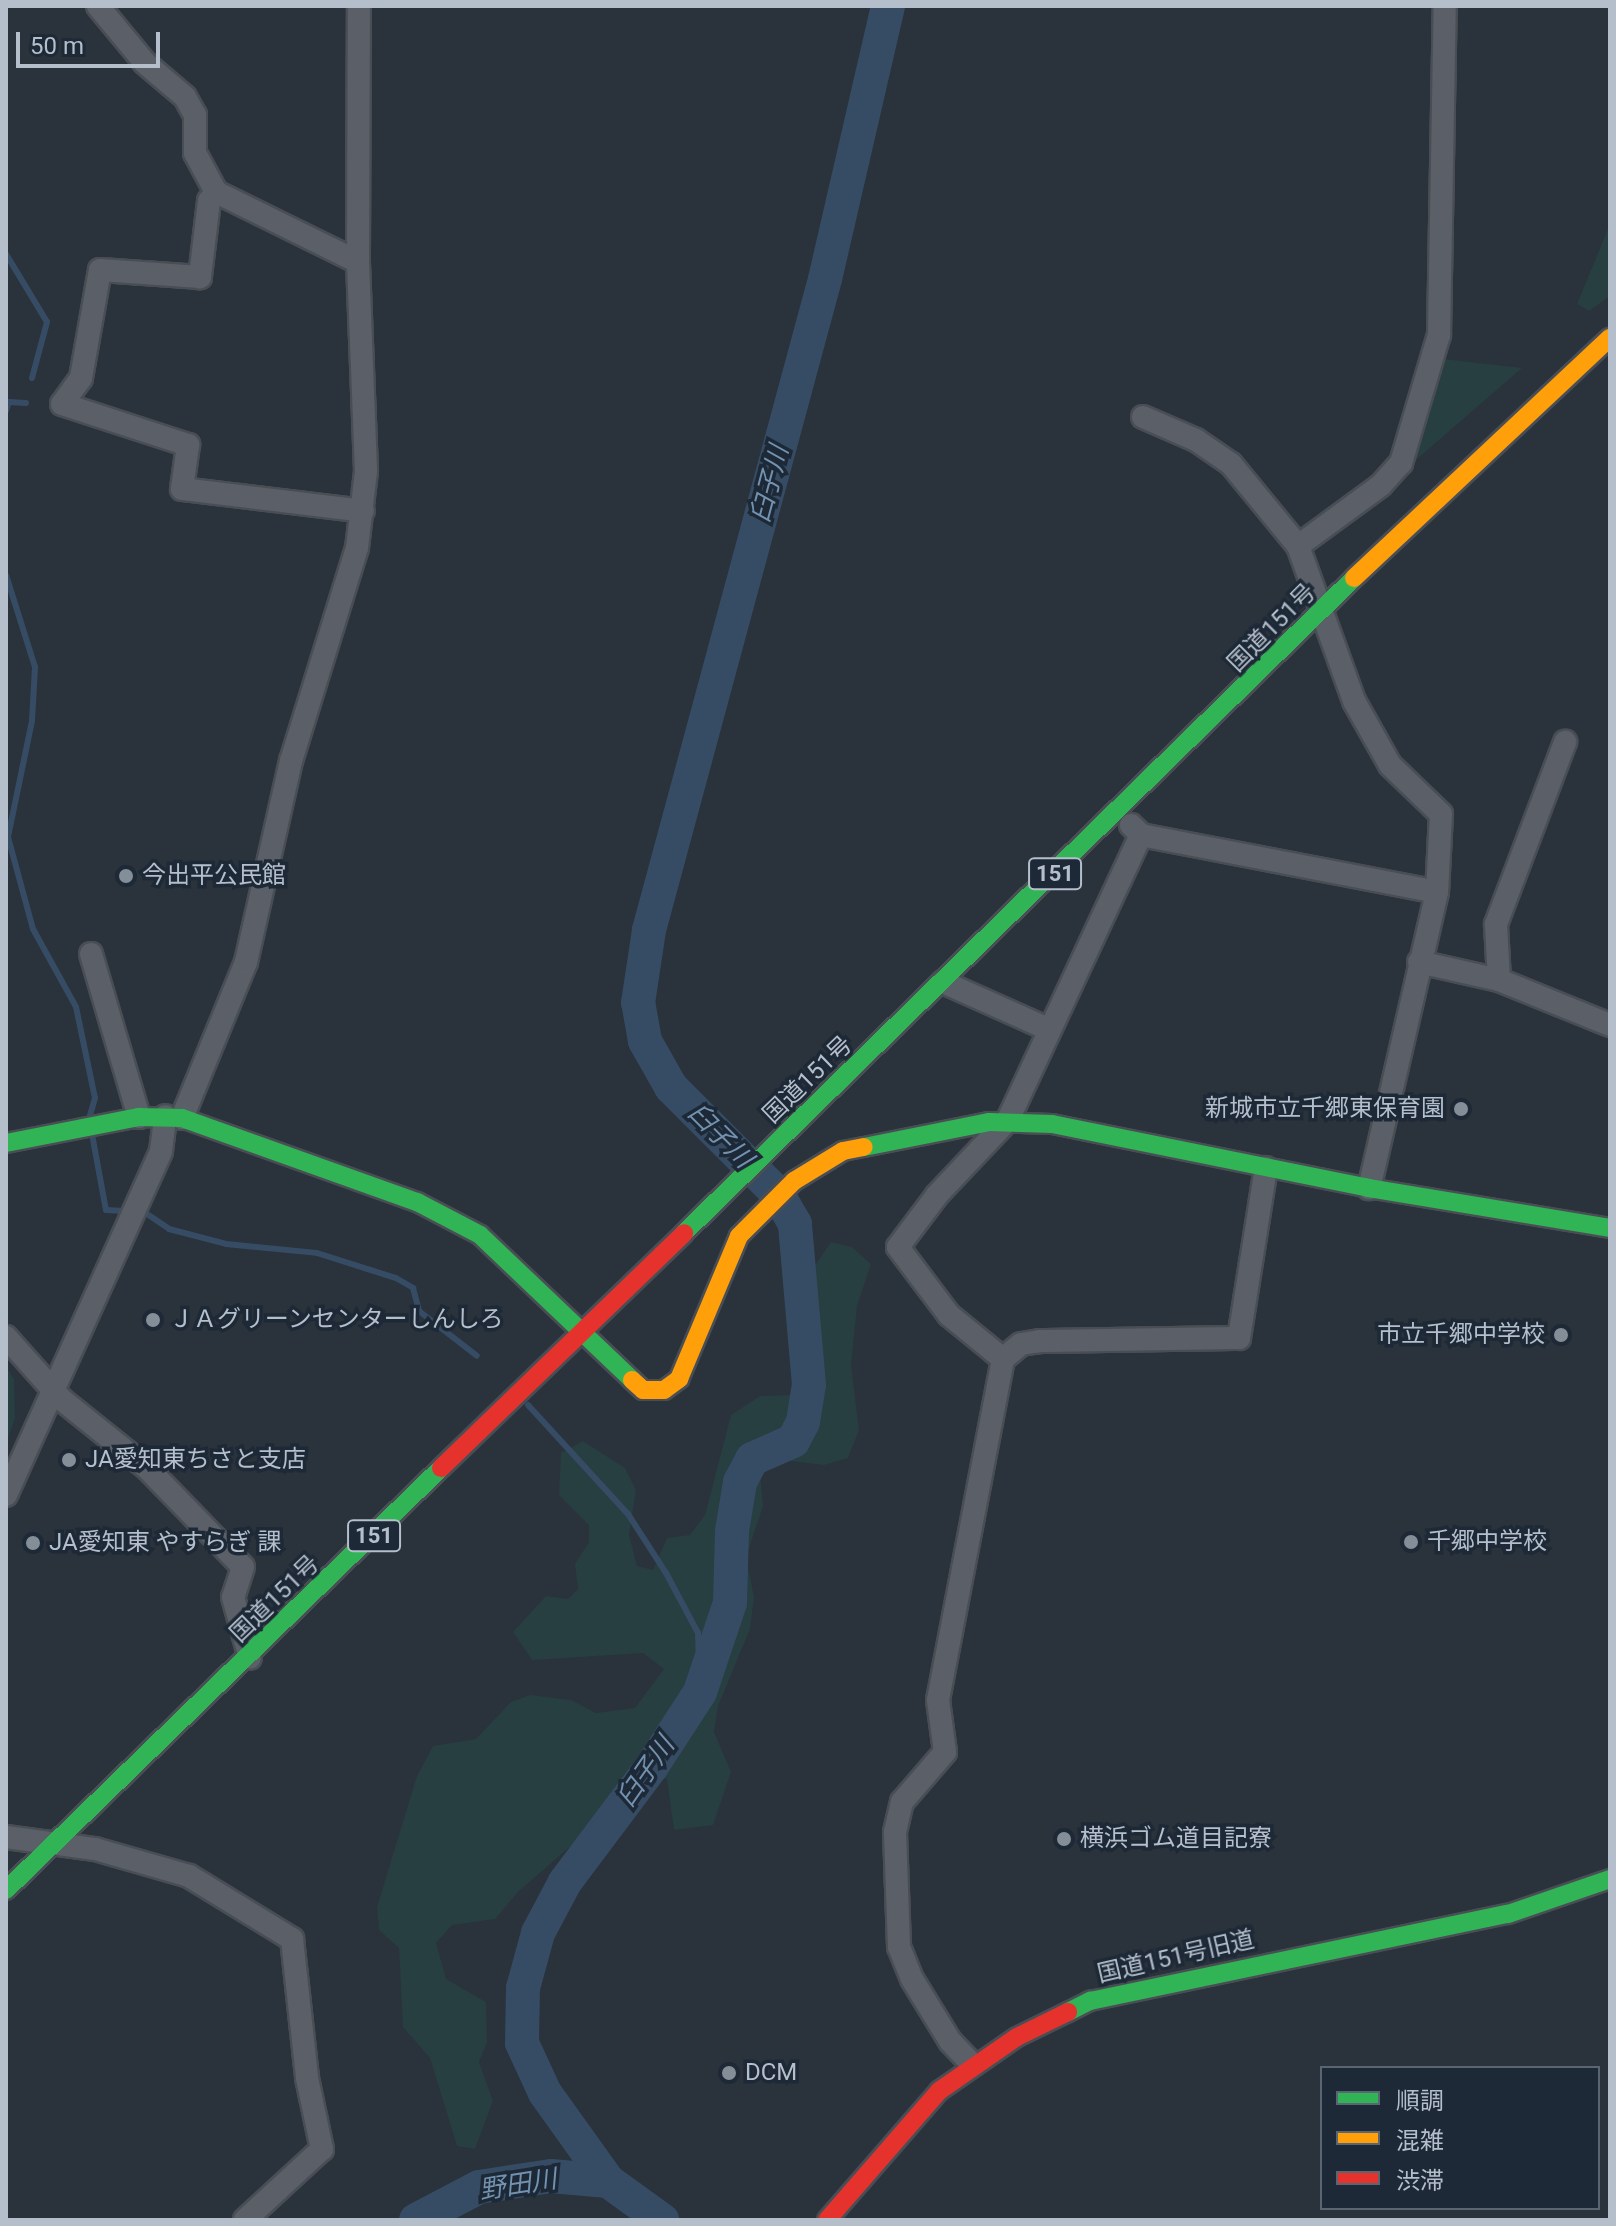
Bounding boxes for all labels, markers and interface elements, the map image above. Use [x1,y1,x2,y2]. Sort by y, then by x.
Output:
scale bar [20,16,164,66]
text: 50 m [30,32,84,60]
water label: 臼子川 [745,442,795,526]
street label: 国道151号 [1222,578,1322,678]
road number: 151 [1027,856,1083,892]
place label: 今出平公民館 [142,862,286,890]
marker: 今出平公民館 [117,867,135,885]
street label: 国道151号 [758,1031,858,1129]
place label: 新城市立千郷東保育園 [1205,1095,1445,1123]
water label: 臼子川 [681,1097,759,1175]
marker: 新城市立千郷東保育園 [1452,1100,1470,1118]
place label: ＪＡグリーンセンターしんしろ [169,1306,505,1334]
marker: ＪＡグリーンセンターしんしろ [144,1311,162,1329]
place label: 市立千郷中学校 [1377,1321,1545,1349]
marker: 市立千郷中学校 [1552,1326,1570,1344]
place label: JA愛知東ちさと支店 [85,1446,306,1474]
marker: JA愛知東ちさと支店 [60,1451,78,1469]
road number: 151 [346,1518,402,1554]
place label: 千郷中学校 [1427,1528,1547,1556]
place label: JA愛知東 やすらぎ 課 [49,1529,282,1557]
marker: 千郷中学校 [1402,1533,1420,1551]
marker: JA愛知東 やすらぎ 課 [24,1534,42,1552]
street label: 国道151号 [225,1550,325,1648]
water label: 臼子川 [611,1731,681,1813]
place label: 横浜ゴム道目記寮 [1080,1825,1272,1853]
marker: 横浜ゴム道目記寮 [1055,1830,1073,1848]
street label: 国道151号旧道 [1095,1925,1257,1989]
place label: DCM [745,2059,797,2087]
marker: DCM [720,2064,738,2082]
legend [1320,2066,1600,2210]
text: 順調 [1396,2087,1444,2115]
text: 混雑 [1396,2127,1444,2155]
water label: 野田川 [477,2163,559,2207]
text: 渋滞 [1396,2167,1444,2195]

